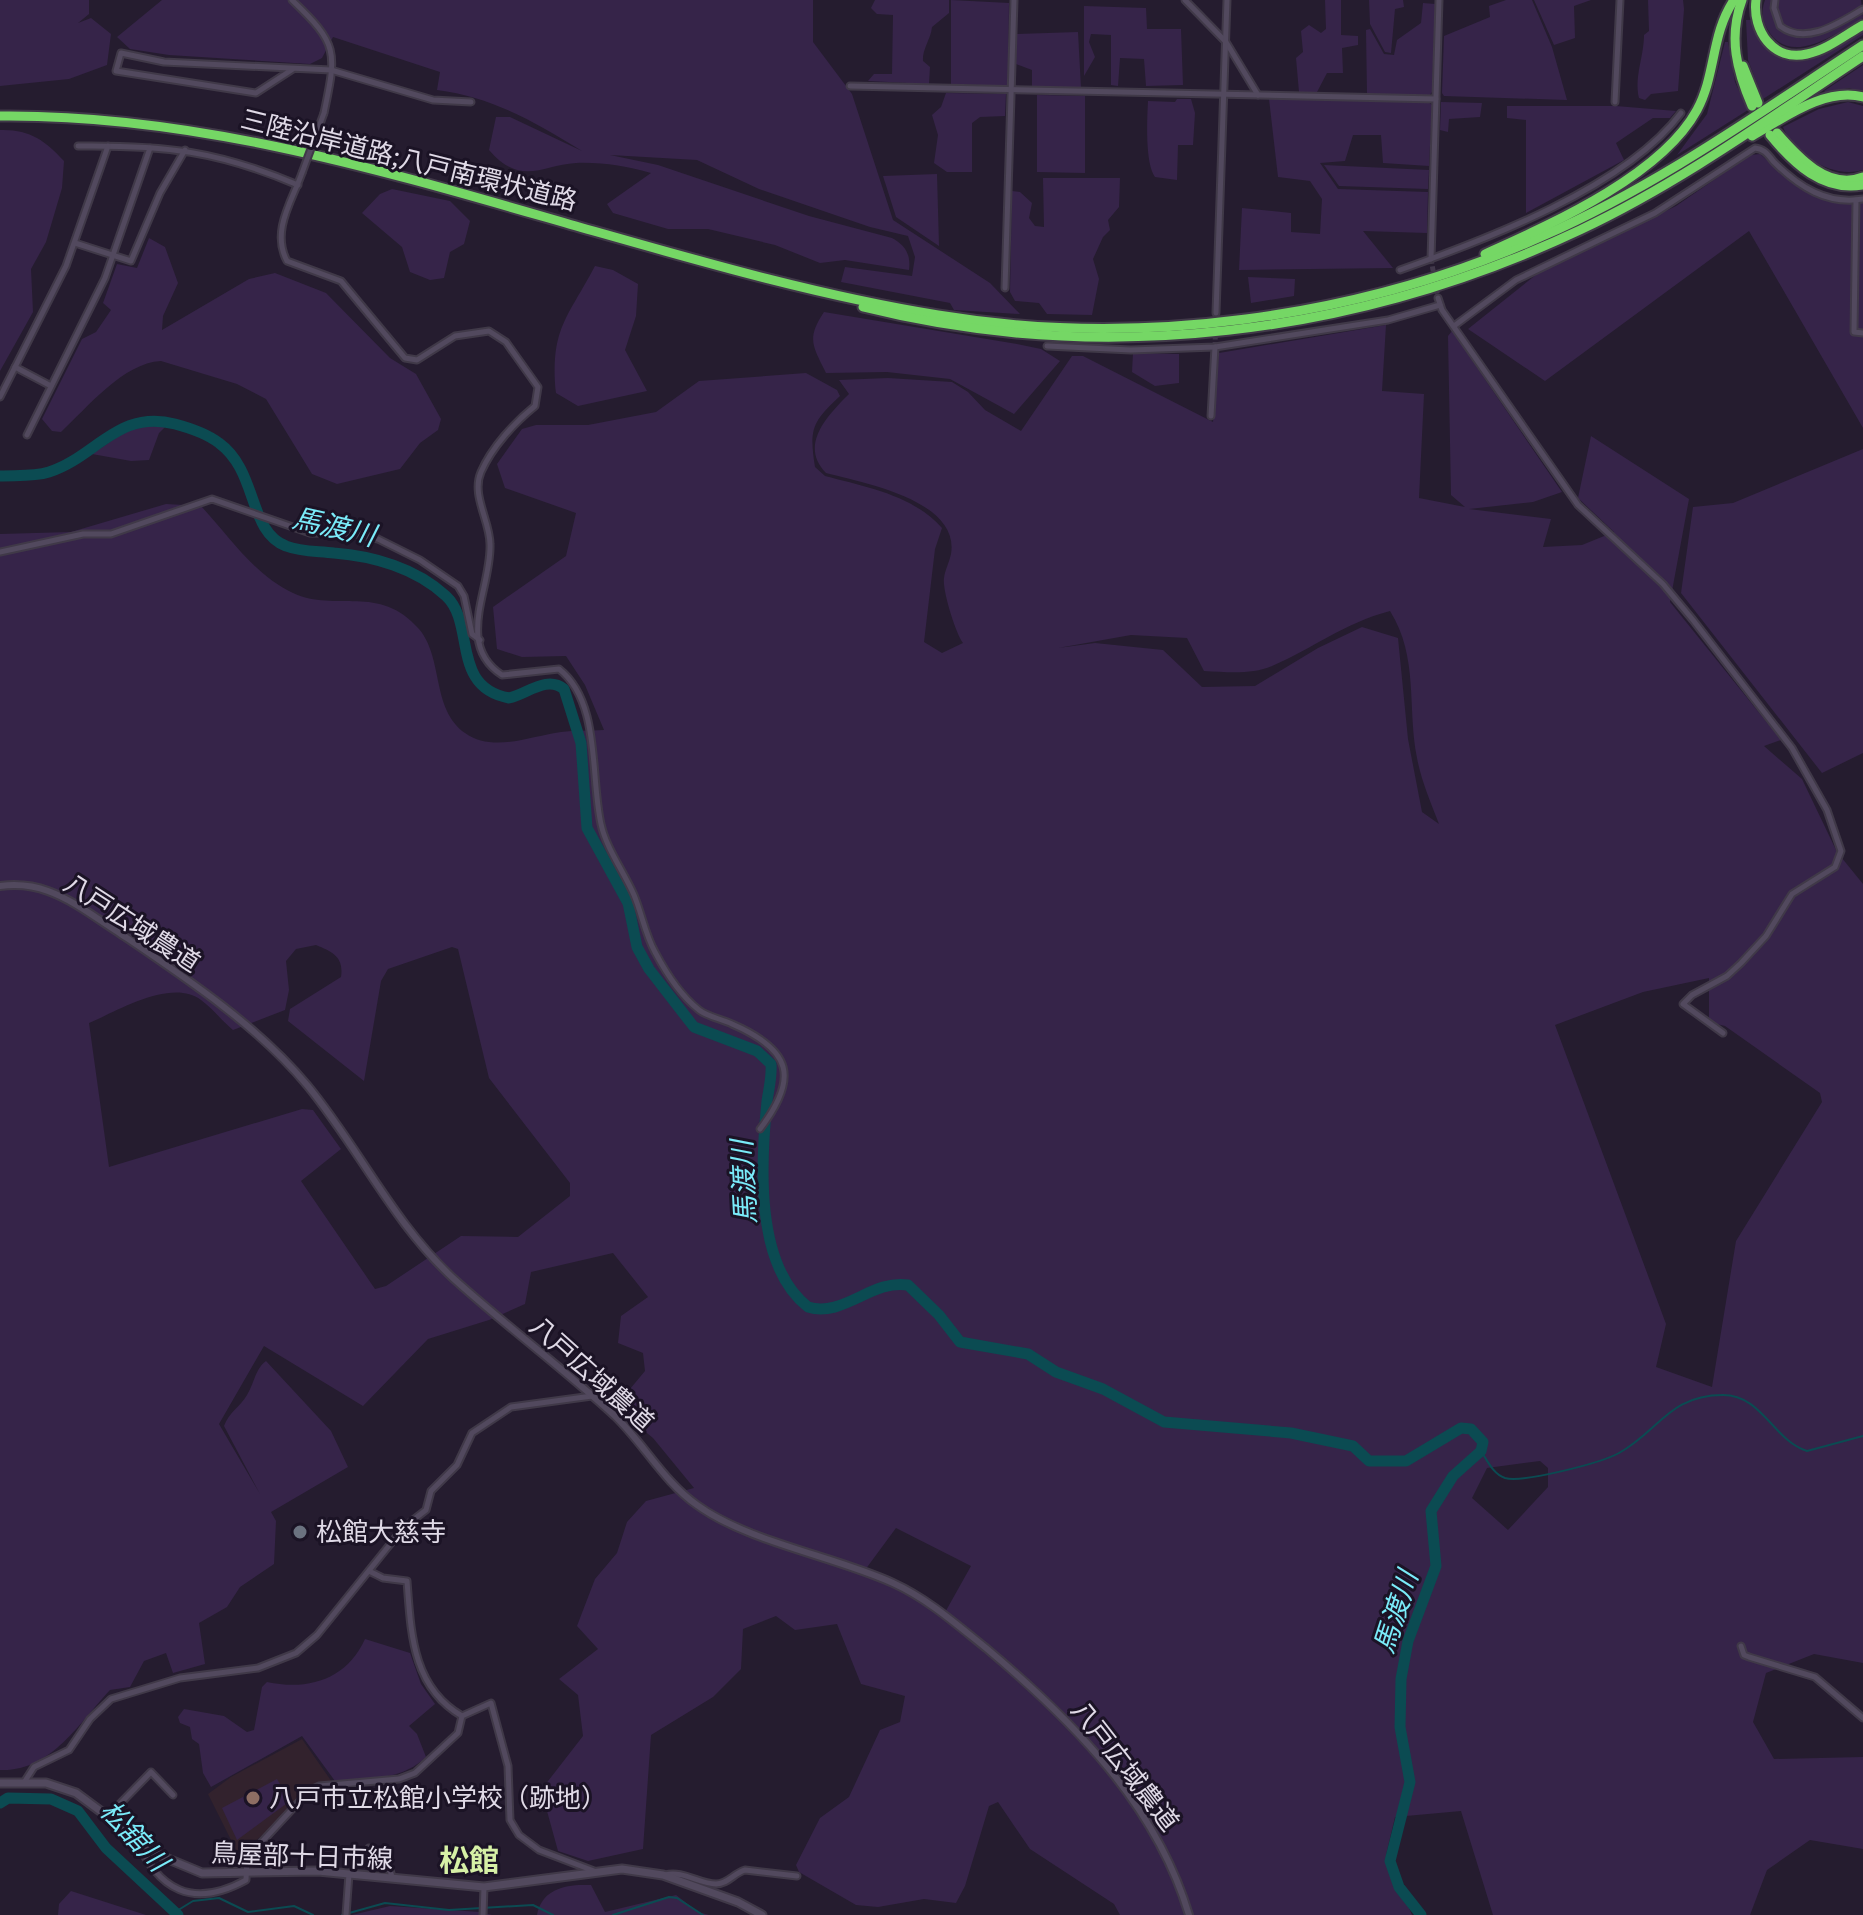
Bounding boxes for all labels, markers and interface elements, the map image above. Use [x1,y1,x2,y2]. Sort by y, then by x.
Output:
street label: 三陸沿岸道路;八戸南環状道路 [238,104,580,216]
water label: 馬渡川 [289,501,382,553]
street label: 八戸広域農道 [58,868,206,978]
water label: 馬渡川 [725,1136,763,1225]
street label: 八戸広域農道 [524,1311,660,1437]
place label: 松館大慈寺 [316,1517,446,1547]
marker: 松館大慈寺 [291,1523,309,1541]
water label: 馬渡川 [1367,1564,1426,1657]
street label: 八戸広域農道 [1065,1695,1185,1837]
place label: 八戸市立松館小学校（跡地） [269,1783,607,1813]
marker: 八戸市立松館小学校（跡地） [244,1789,262,1807]
water label: 松舘川 [93,1794,177,1880]
street label: 鳥屋部十日市線 [211,1838,393,1874]
district label: 松館 [439,1843,499,1878]

